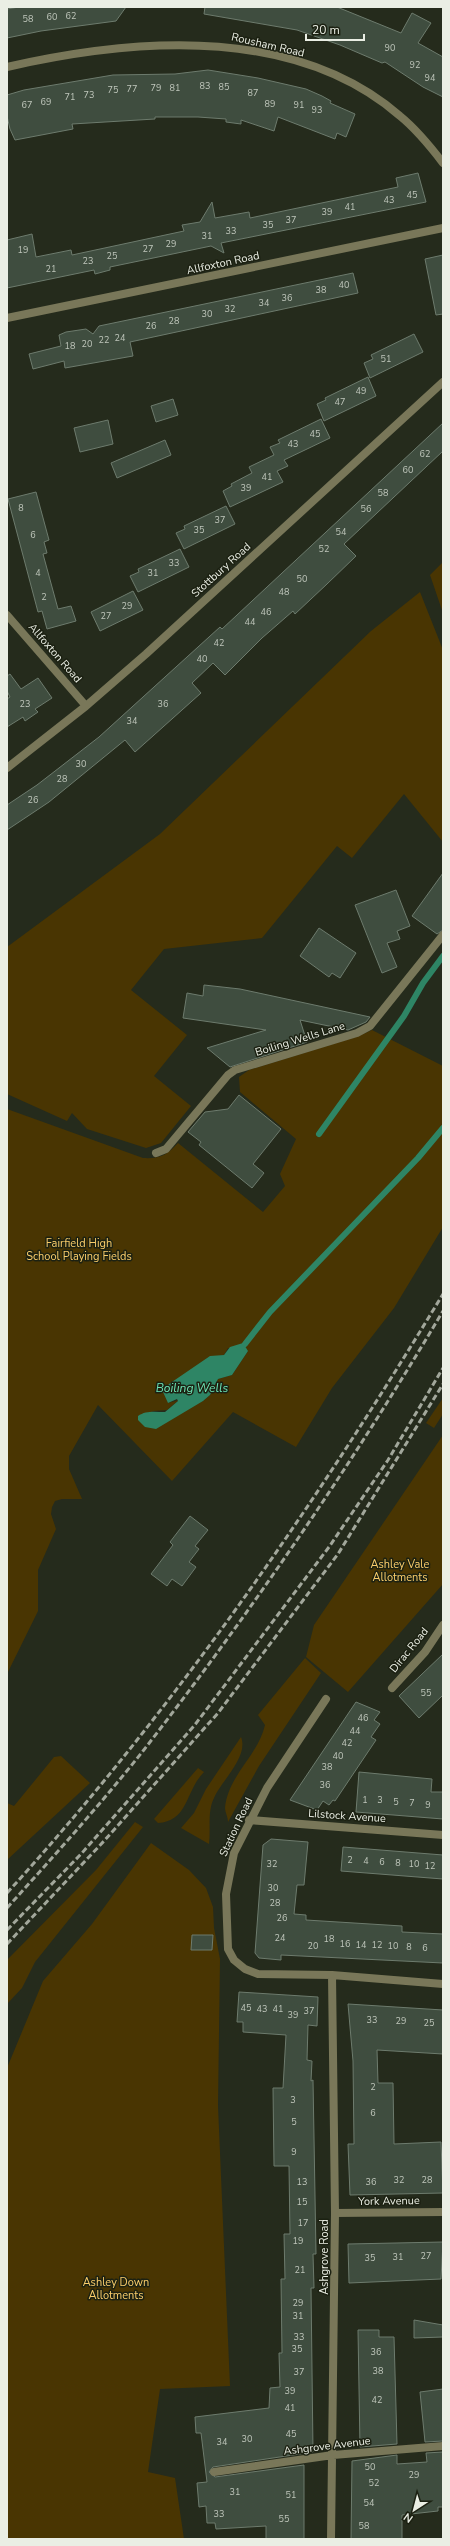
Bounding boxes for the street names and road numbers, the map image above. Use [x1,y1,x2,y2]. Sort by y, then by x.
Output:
street label: Rousham Road [230,29,306,61]
street label: Allfoxton Road [185,248,261,278]
street label: Stottbury Road [188,539,254,601]
street label: Allfoxton Road [25,620,85,686]
street label: Boiling Wells Lane [253,1018,347,1060]
street label: Dirac Road [386,1624,432,1676]
street label: Station Road [216,1795,256,1859]
street label: Lilstock Avenue [308,1806,386,1826]
street label: York Avenue [357,2193,420,2209]
street label: Ashgrove Road [317,2219,332,2295]
street label: Ashgrove Avenue [283,2433,371,2459]

